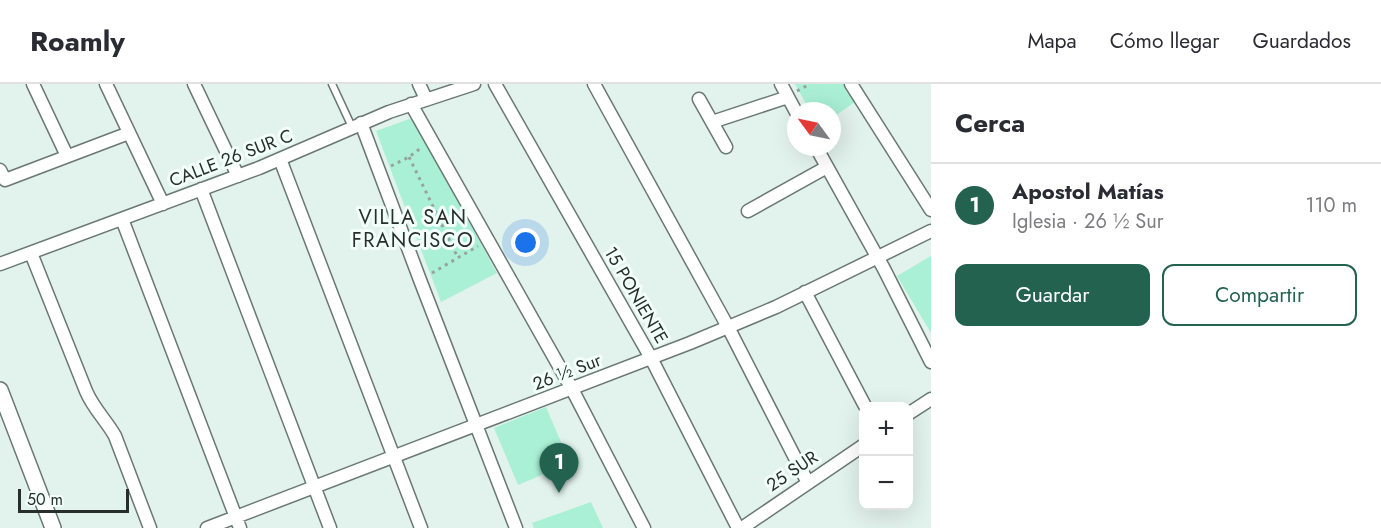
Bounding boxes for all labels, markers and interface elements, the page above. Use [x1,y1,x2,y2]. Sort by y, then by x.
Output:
text: Roamly [30,21,125,62]
text: Mapa [1027,26,1077,56]
text: Cómo llegar [1110,26,1219,56]
text: Guardados [1252,26,1351,56]
north arrow [787,102,841,156]
text: Cerca [955,104,1025,142]
street label: CALLE 26 SUR C [165,122,297,194]
text: Apostol Matías [1012,175,1164,207]
text: 1 [969,191,980,220]
text: 110 m [1305,191,1357,220]
district label: VILLA SAN FRANCISCO [352,203,474,255]
text: Iglesia · 26 ½ Sur [1012,207,1164,236]
your location [511,228,540,257]
street label: 15 PONIENTE [598,242,674,348]
button: Guardar [955,264,1150,326]
button: Compartir [1162,264,1357,326]
street label: 26 ½ Sur [529,347,606,397]
map controls [859,402,913,510]
button: + [859,402,913,456]
pin: 1 [540,444,578,493]
street label: 25 SUR [761,444,823,498]
button: − [859,456,913,510]
scale bar [18,486,129,514]
text: 50 m [27,488,63,511]

